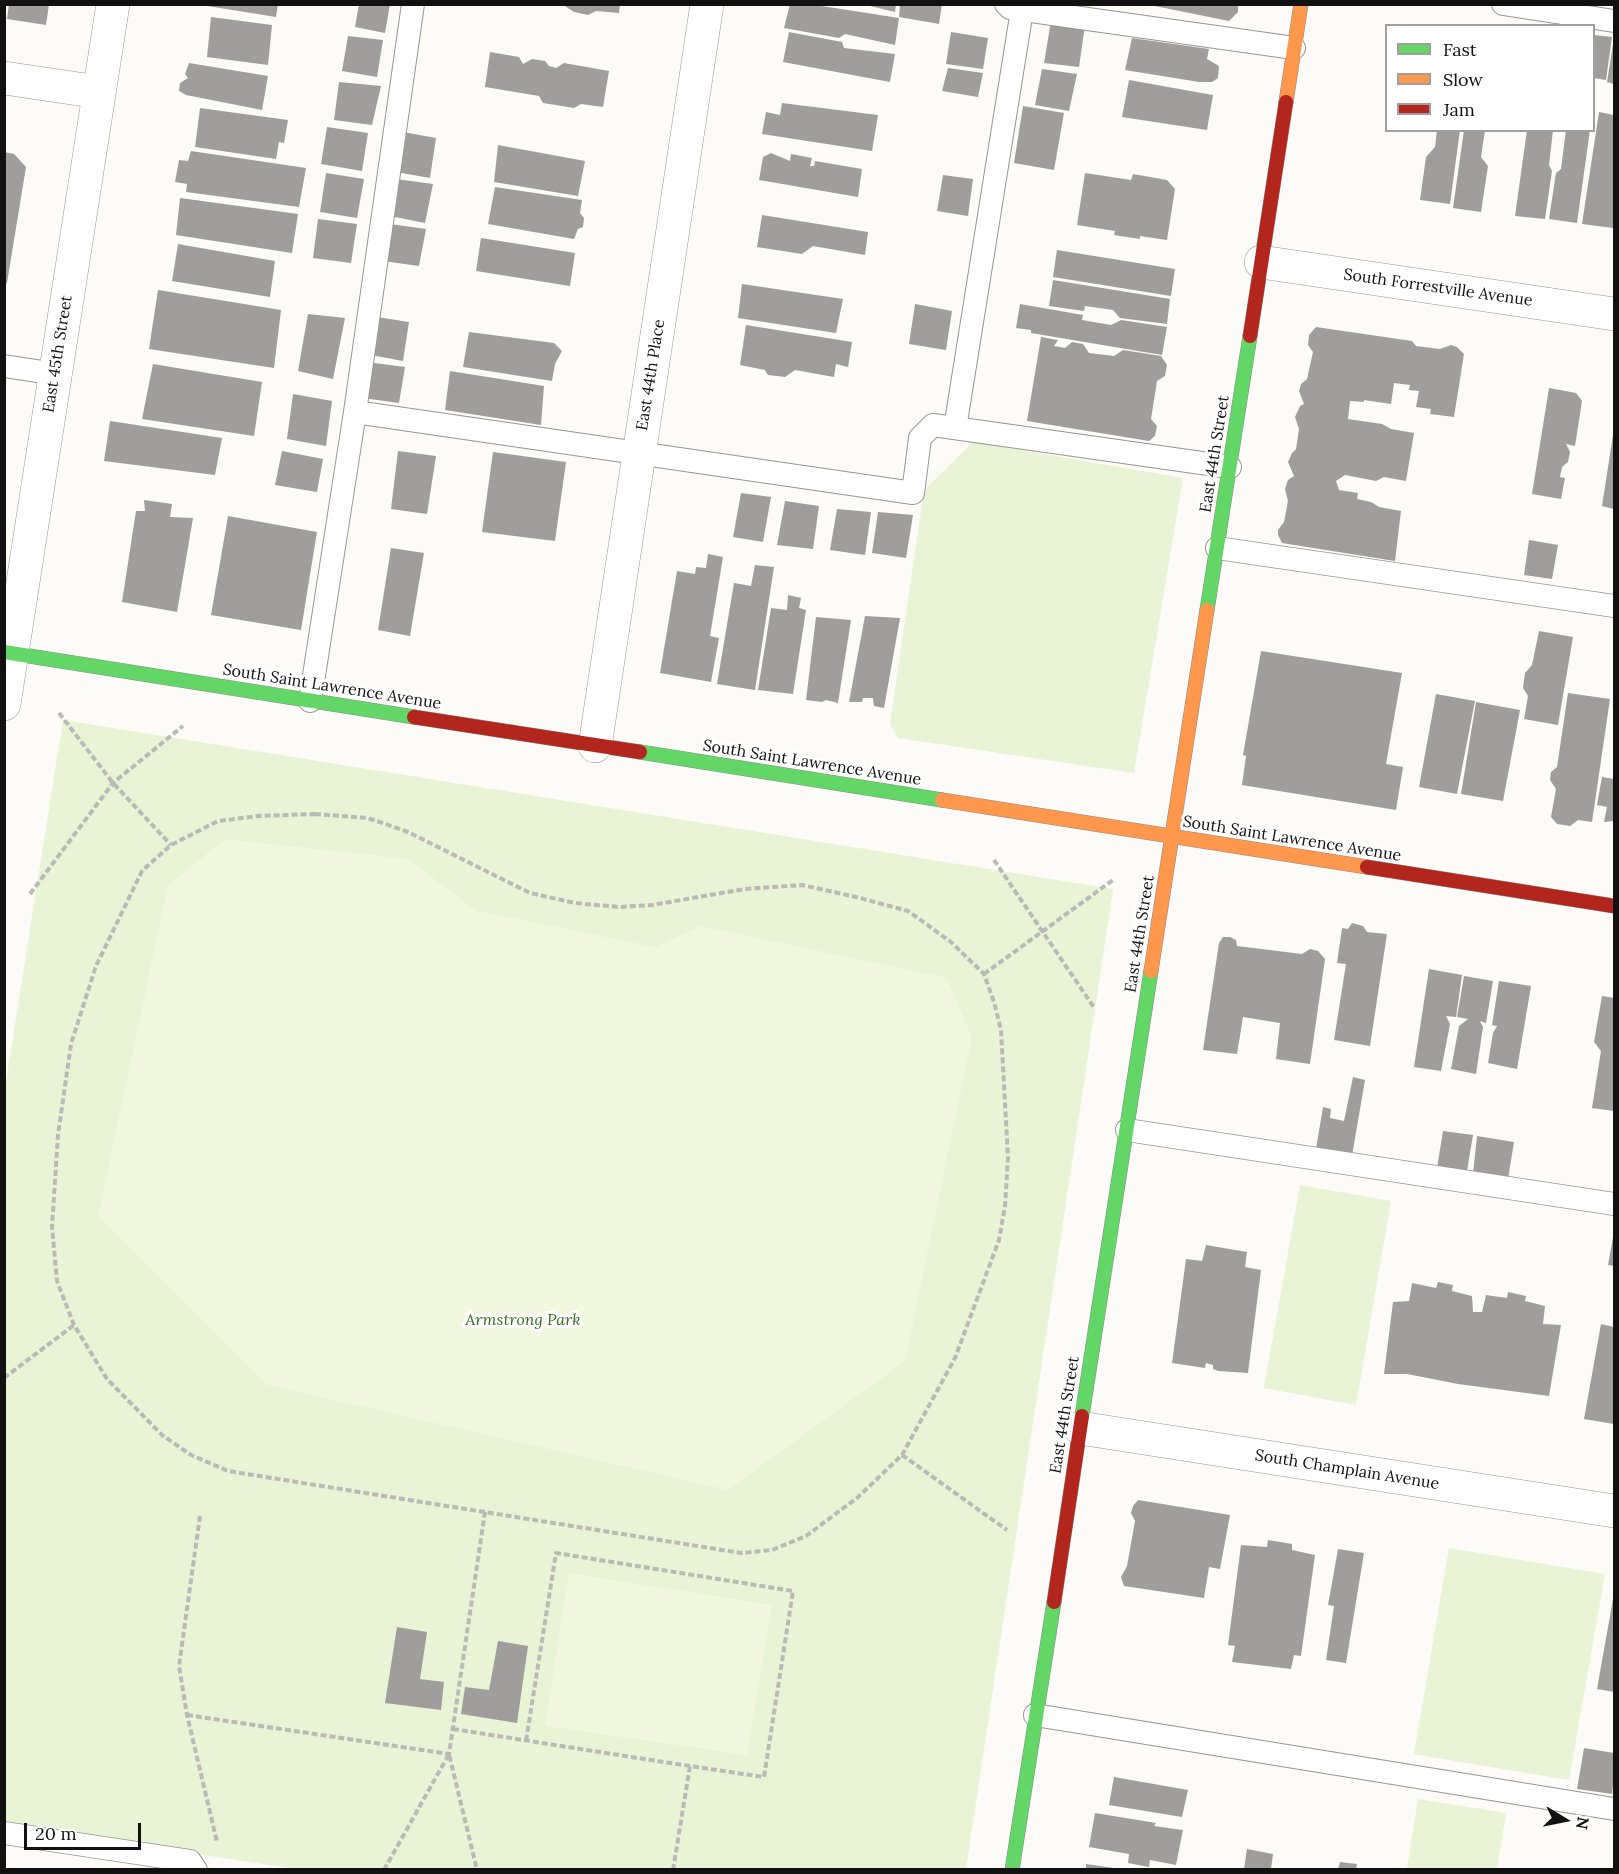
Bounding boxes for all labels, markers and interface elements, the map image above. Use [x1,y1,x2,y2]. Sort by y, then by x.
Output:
legend [1385,24,1595,132]
text: Fast [1443,38,1477,61]
text: Slow [1443,68,1483,91]
text: Jam [1443,98,1475,121]
street label: South Forrestville Avenue [1342,265,1534,311]
street label: East 45th Street [39,294,77,414]
street label: East 44th Place [633,318,669,432]
street label: East 44th Street [1196,394,1234,514]
street label: South Saint Lawrence Avenue [221,660,443,714]
street label: South Saint Lawrence Avenue [701,736,923,790]
street label: South Saint Lawrence Avenue [1181,812,1403,866]
street label: East 44th Street [1121,874,1159,994]
park label: Armstrong Park [465,1310,581,1330]
street label: East 44th Street [1046,1355,1084,1475]
street label: South Champlain Avenue [1254,1446,1440,1494]
north arrow [1535,1790,1595,1850]
scale bar [27,1811,144,1849]
text: N [1572,1815,1594,1831]
text: 20 m [35,1822,77,1845]

